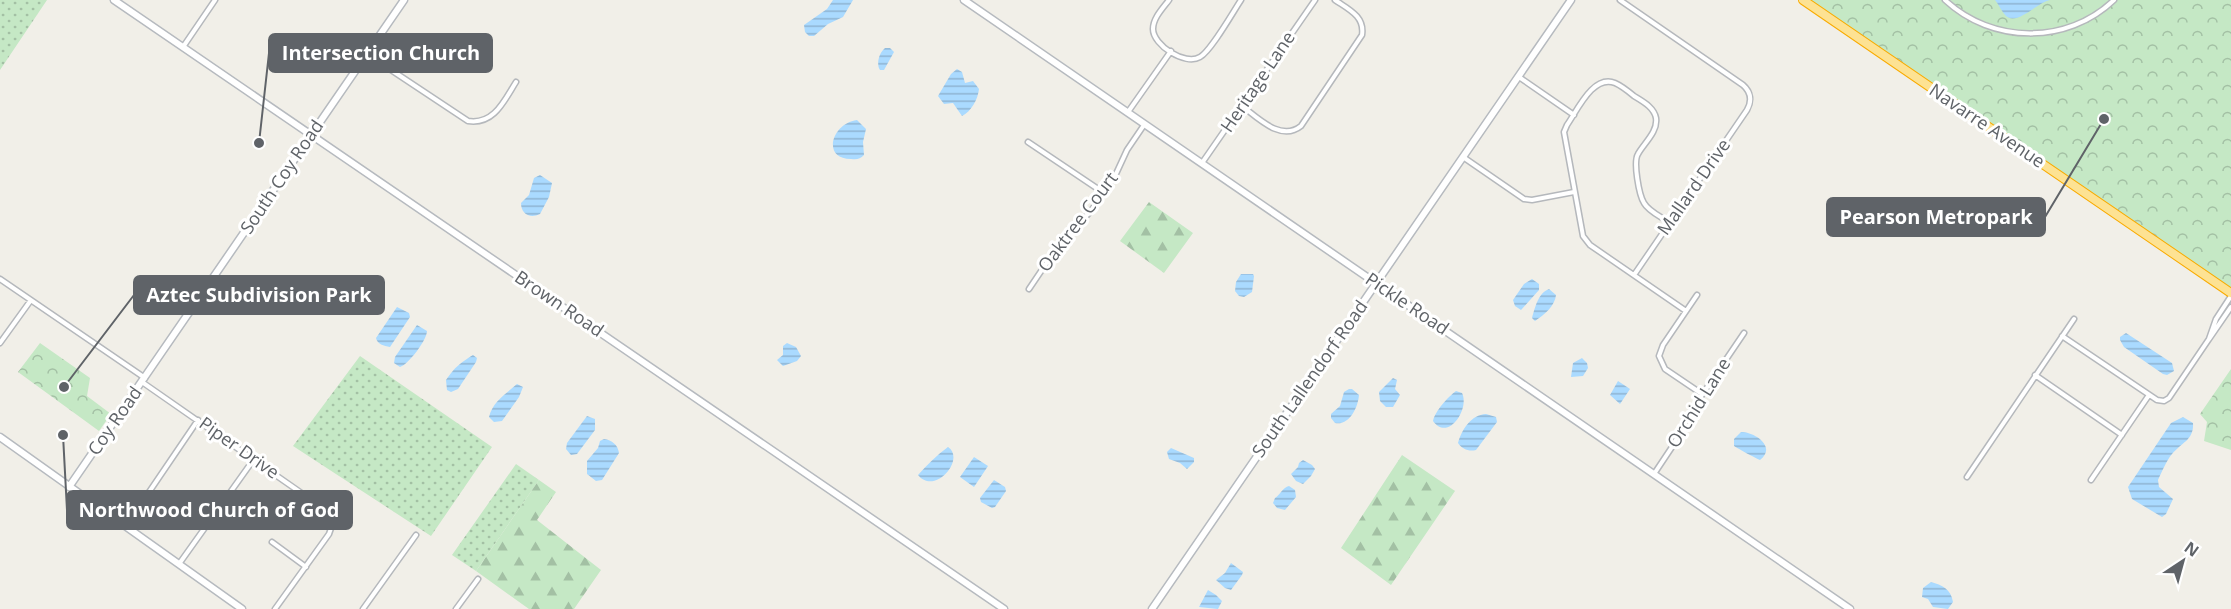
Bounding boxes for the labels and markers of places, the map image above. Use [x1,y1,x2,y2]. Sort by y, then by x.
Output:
callout: Intersection Church [269,34,492,72]
callout: Pearson Metropark [1827,198,2045,236]
callout: Aztec Subdivision Park [134,276,384,314]
callout: Northwood Church of God [67,491,352,529]

